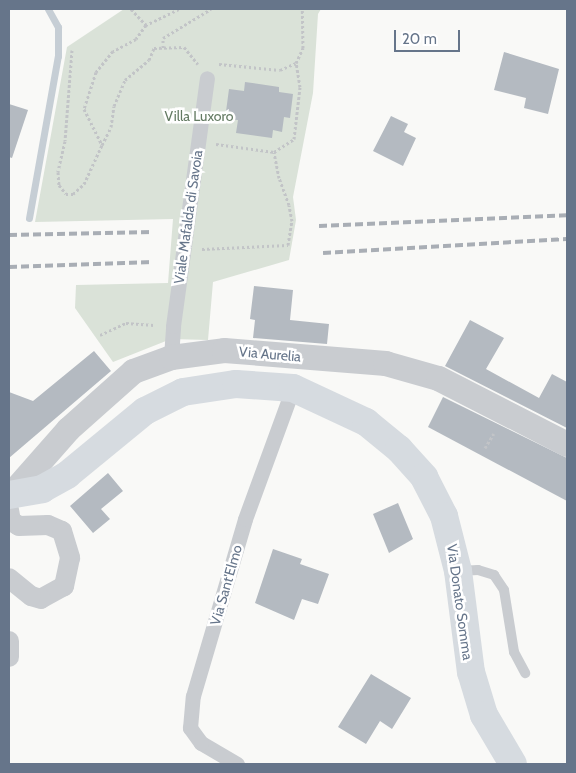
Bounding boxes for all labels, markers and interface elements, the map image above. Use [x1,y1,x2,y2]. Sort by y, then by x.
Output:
scale bar [396,20,462,52]
text: 20 m [402,30,437,48]
park label: Villa Luxoro [165,108,233,124]
street label: Viale Mafalda di Savoia [170,149,206,285]
street label: Via Aurelia [238,343,302,365]
street label: Via Sant'Elmo [207,543,245,627]
street label: Via Donato Somma [444,543,476,661]

